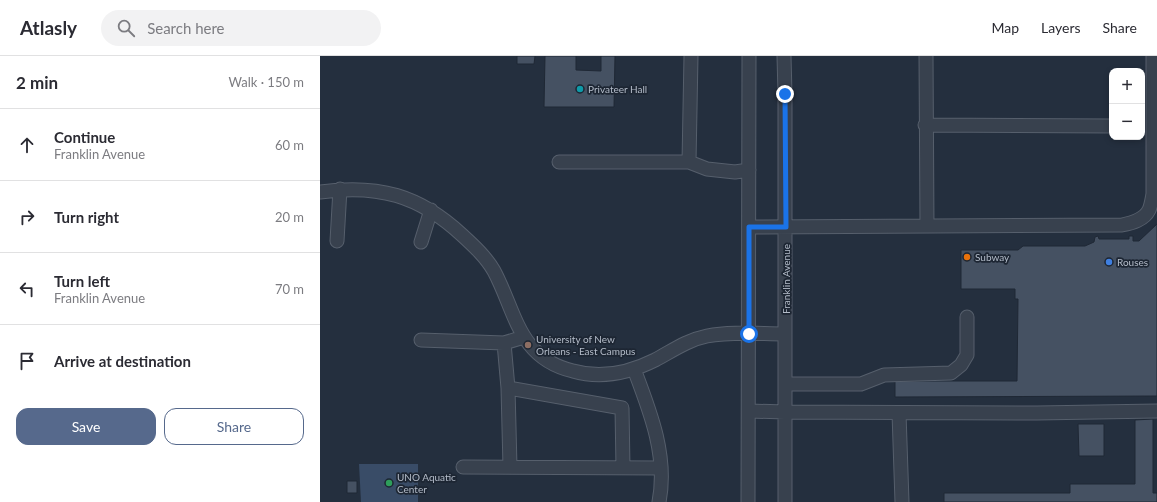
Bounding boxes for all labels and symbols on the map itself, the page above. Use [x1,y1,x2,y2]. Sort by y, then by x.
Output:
place label: Privateer Hall [588,83,647,95]
marker: Privateer Hall [575,84,585,94]
route end [776,85,794,103]
street label: Franklin Avenue [780,244,792,314]
place label: Subway [975,251,1010,263]
marker: Subway [962,252,972,262]
place label: Rouses [1117,256,1148,268]
marker: Rouses [1104,257,1114,267]
route start [740,325,758,343]
place label: University of New Orleans - East Campus [536,333,635,357]
marker: University of New Orleans - East Campus [523,340,533,350]
place label: UNO Aquatic Center [397,471,456,495]
marker: UNO Aquatic Center [384,478,394,488]

